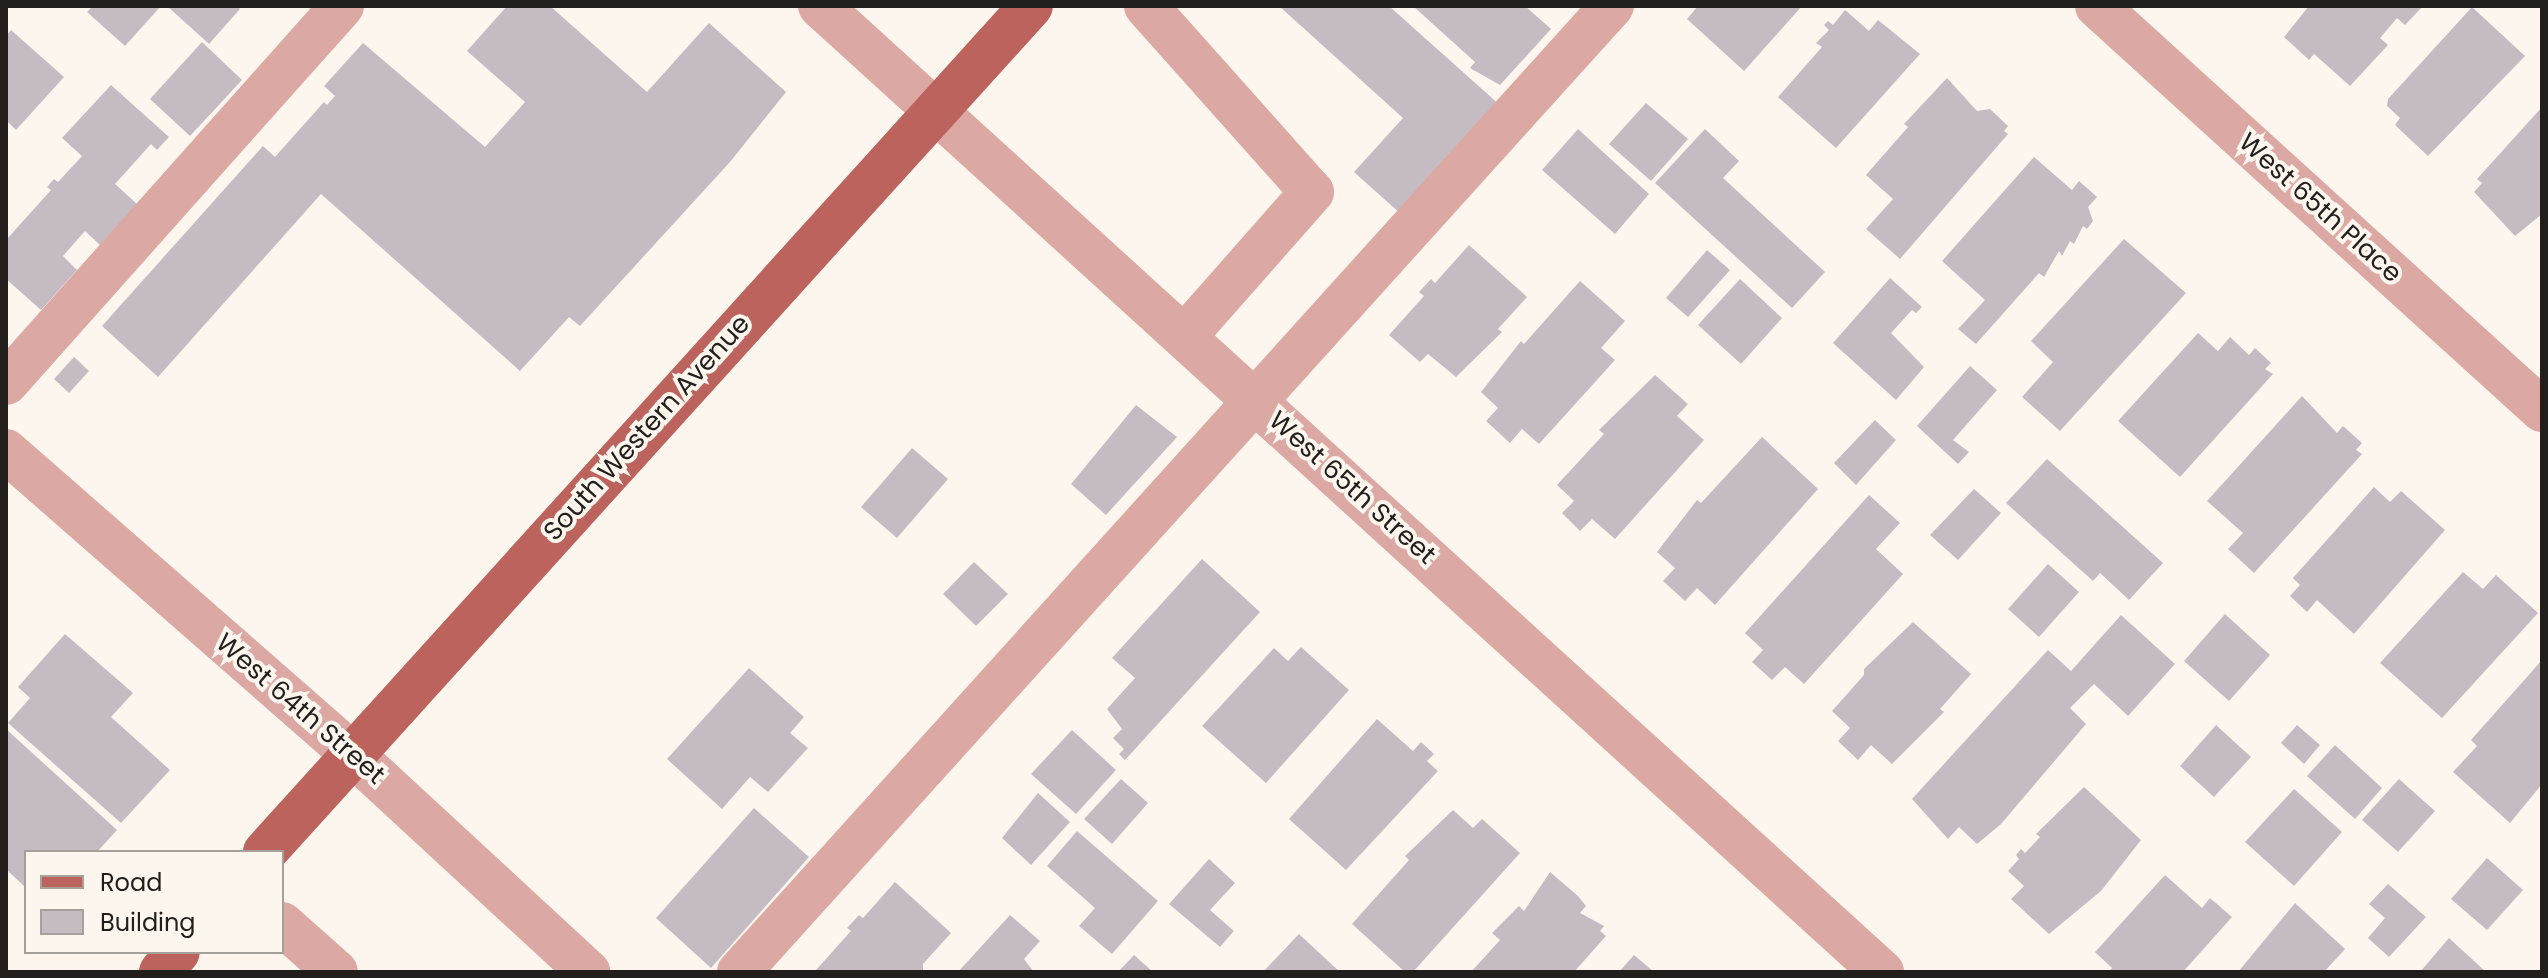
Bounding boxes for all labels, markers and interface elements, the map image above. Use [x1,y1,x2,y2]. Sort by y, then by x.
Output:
street label: West 65th Place [2232,127,2408,289]
street label: South Western Avenue [537,309,757,547]
street label: West 65th Street [1262,405,1442,571]
street label: West 64th Street [209,627,391,791]
legend [24,850,284,954]
text: Road [100,866,162,899]
text: Building [100,906,196,939]

